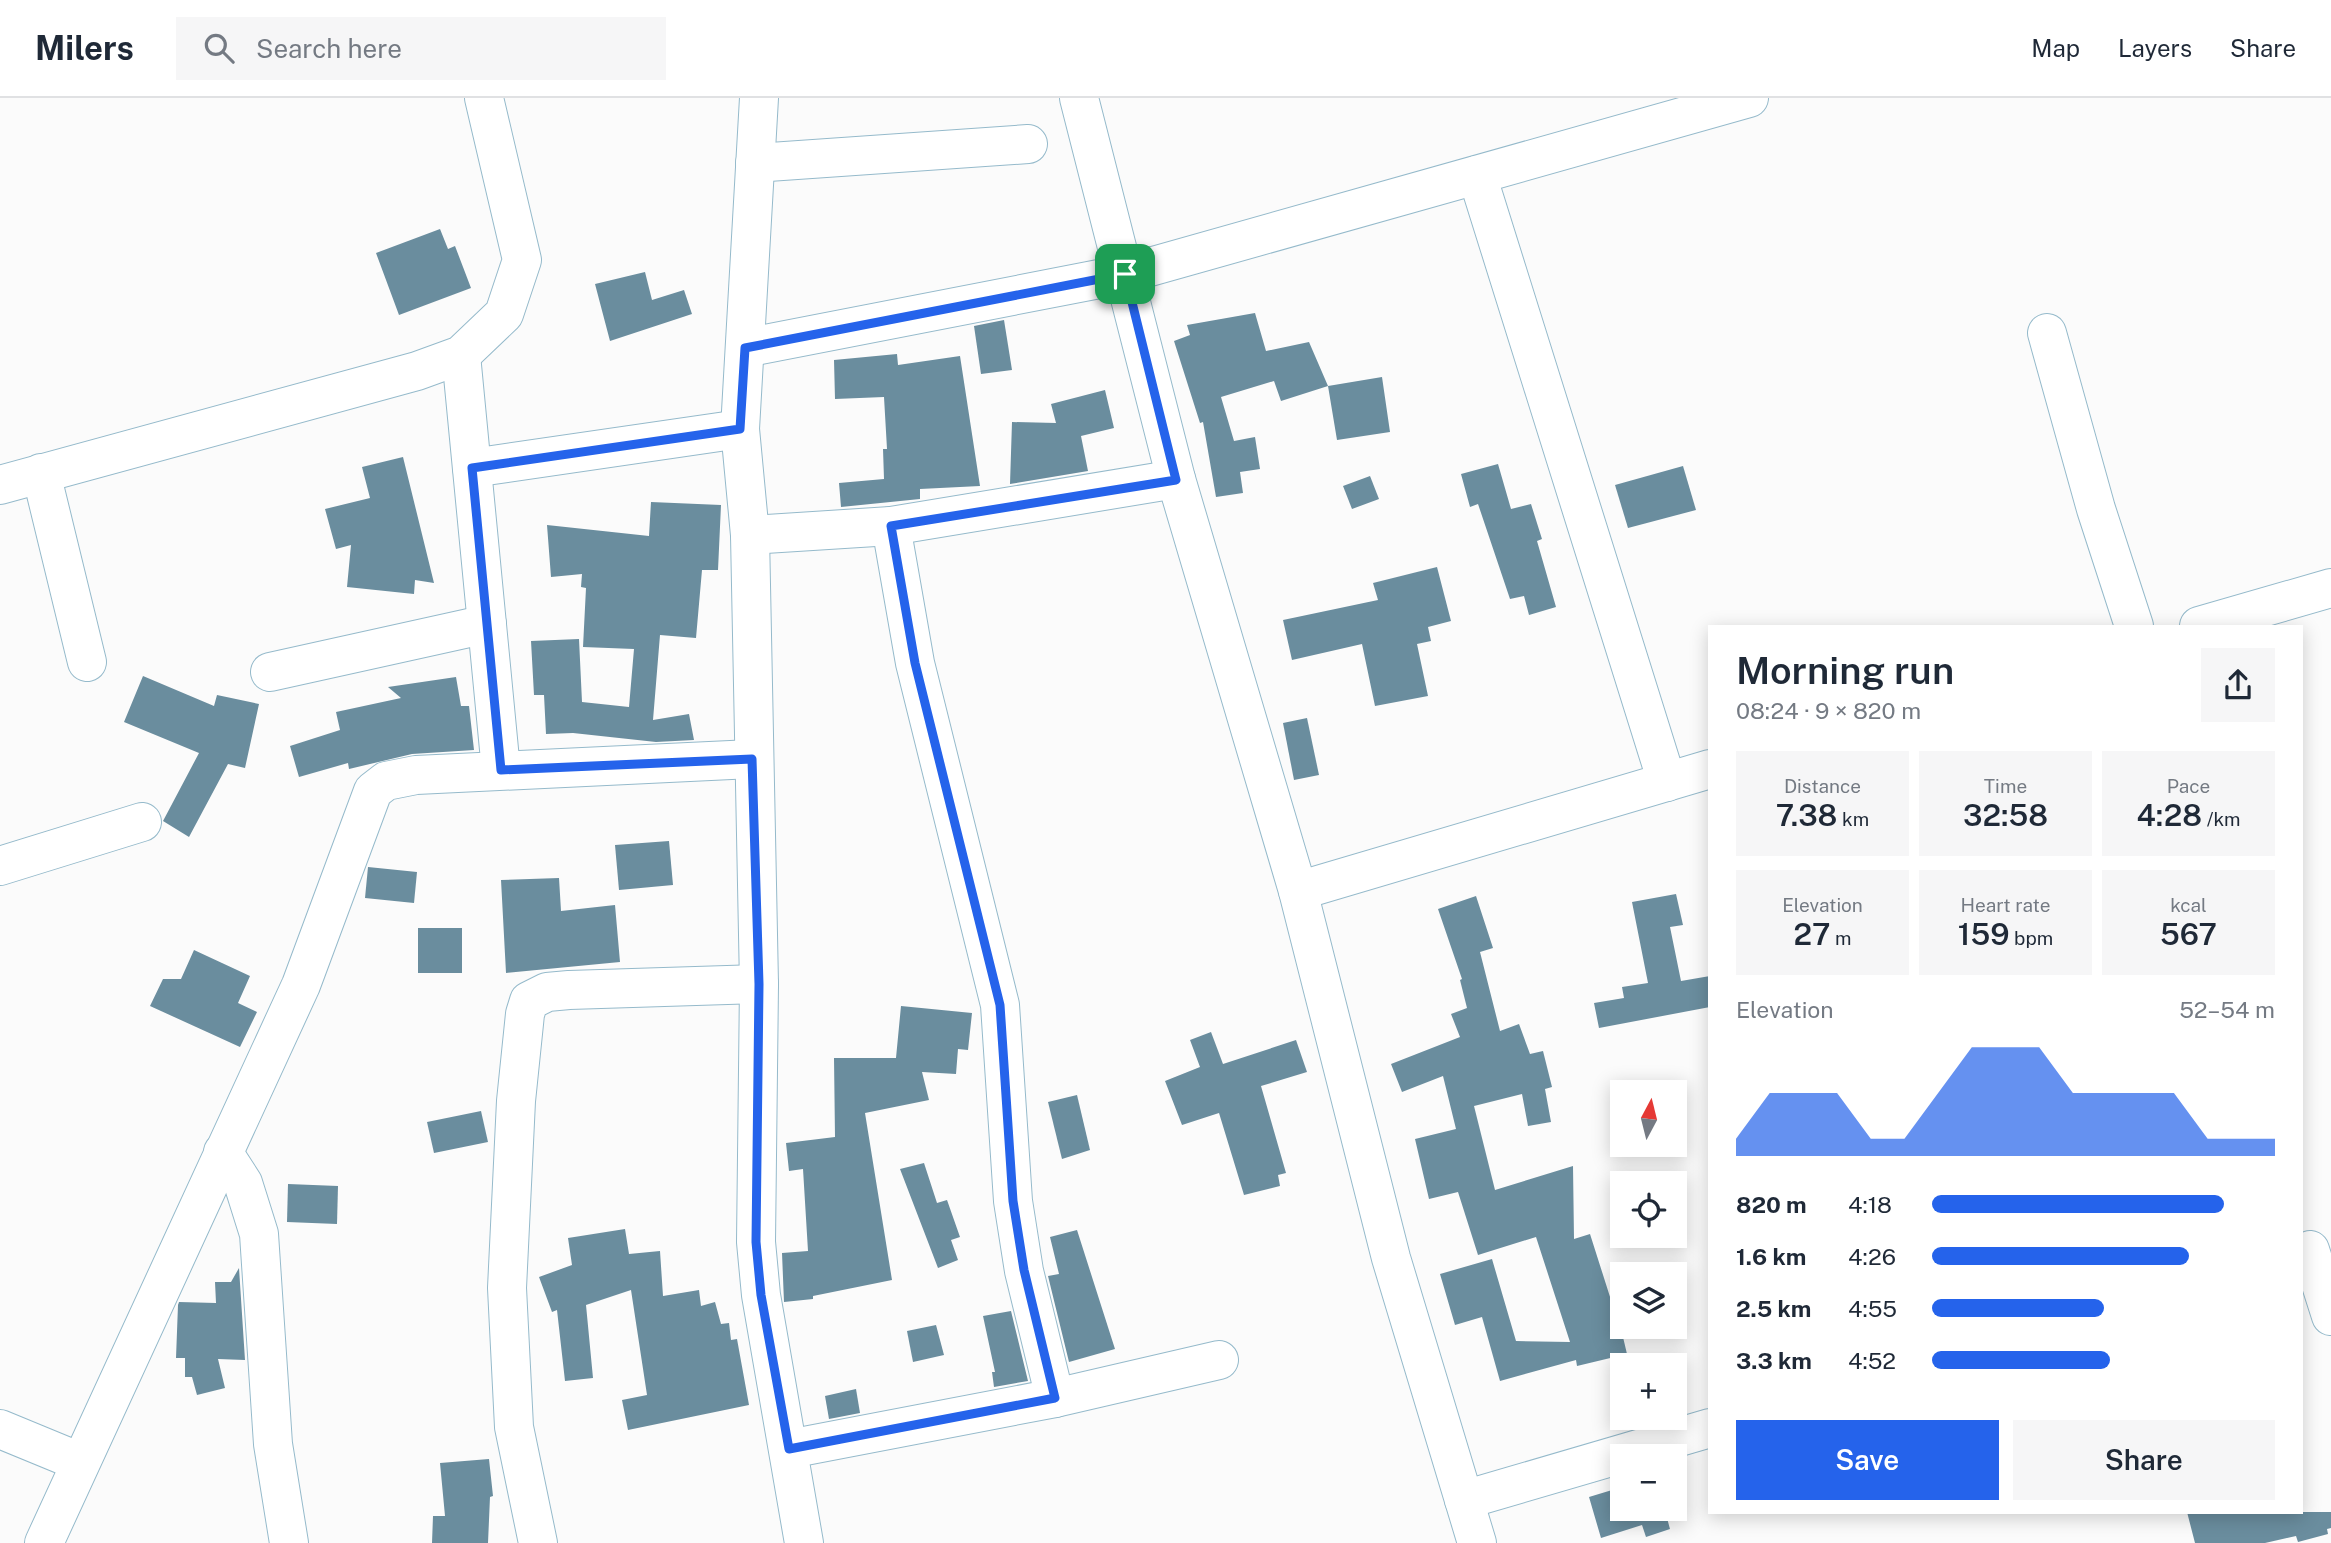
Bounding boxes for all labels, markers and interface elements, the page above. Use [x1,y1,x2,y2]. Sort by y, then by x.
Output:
search box [176,17,666,80]
text: Milers [35,29,134,67]
icon: search [200,29,238,67]
text: Search here [256,33,402,64]
text: Map [2031,34,2080,62]
text: Layers [2118,34,2192,62]
text: Share [2230,34,2296,62]
pin [1095,244,1155,304]
icon: arrive [1106,255,1144,293]
text: Morning run [1736,648,1954,693]
button: share [2201,648,2275,722]
text: 08:24 · 9 × 820 m [1736,697,1921,724]
text: Distance [1784,775,1861,797]
text: Time [1984,775,2027,797]
text: Pace [2167,775,2210,797]
text: 7.38 [1776,797,1837,833]
text: 32:58 [1963,797,2048,833]
text: 4:28 [2136,797,2202,833]
text: km [1837,808,1869,830]
text: /km [2202,808,2241,830]
text: Elevation [1782,894,1863,916]
text: Heart rate [1961,894,2050,916]
text: kcal [2170,894,2207,916]
text: 27 [1793,916,1830,952]
text: 159 [1958,916,2009,952]
text: 567 [2160,916,2217,952]
text: m [1830,927,1852,949]
text: bpm [2009,927,2053,949]
text: Elevation [1736,996,1834,1023]
text: 52–54 m [2179,996,2275,1023]
north arrow [1610,1080,1687,1157]
map controls [1610,1080,1687,1521]
button: locate [1610,1171,1687,1248]
text: 820 m [1736,1191,1807,1218]
text: 4:18 [1848,1191,1892,1218]
text: 1.6 km [1736,1243,1806,1270]
text: 4:26 [1848,1243,1896,1270]
button: layers [1610,1262,1687,1339]
text: 2.5 km [1736,1295,1811,1322]
text: 4:55 [1848,1295,1897,1322]
text: 3.3 km [1736,1347,1812,1374]
text: 4:52 [1848,1347,1896,1374]
button: + [1610,1353,1687,1430]
button: Save [1736,1420,1999,1500]
button: Share [2013,1420,2275,1500]
button: − [1610,1444,1687,1521]

